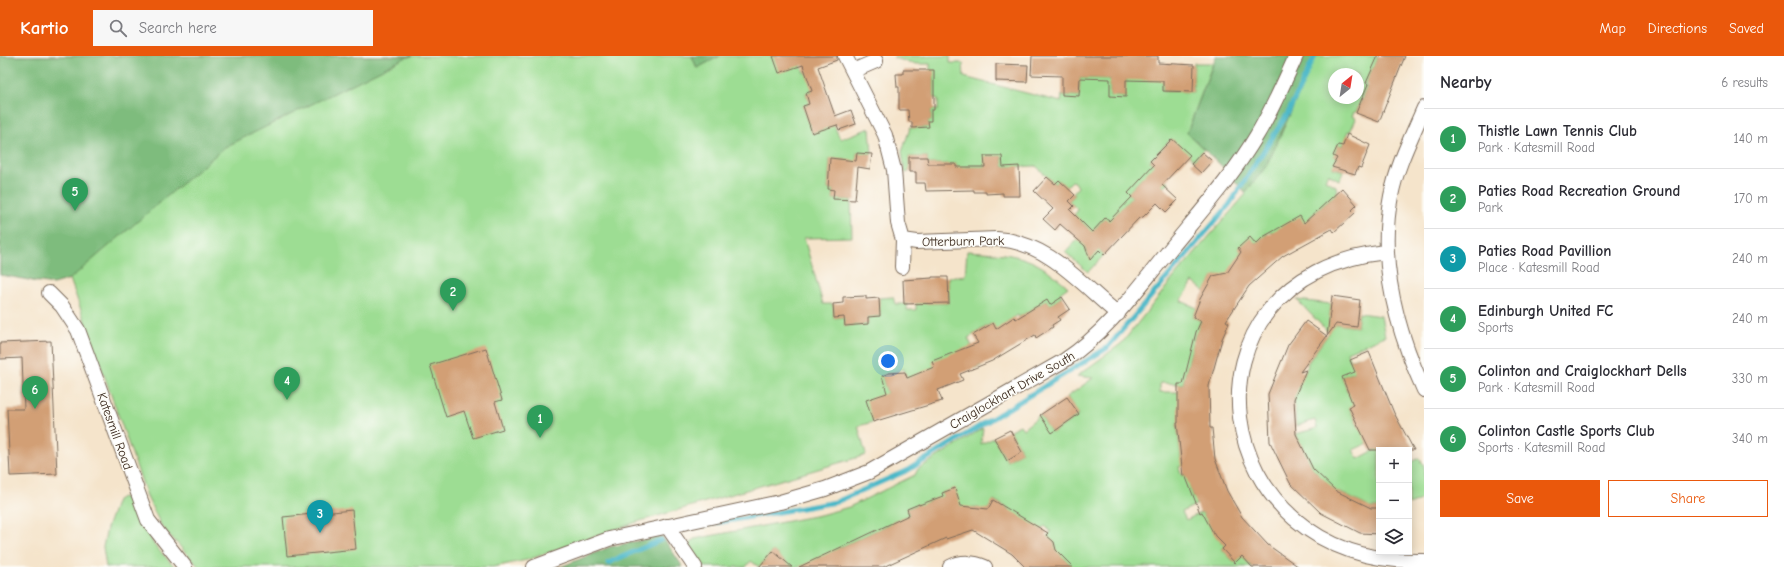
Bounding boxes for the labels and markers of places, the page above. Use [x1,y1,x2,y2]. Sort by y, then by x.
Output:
pin: 5 [62,178,88,211]
pin: 2 [440,278,466,311]
pin: 4 [274,367,300,400]
pin: 6 [22,376,48,409]
pin: 1 [527,405,553,438]
pin: 3 [307,500,333,533]

